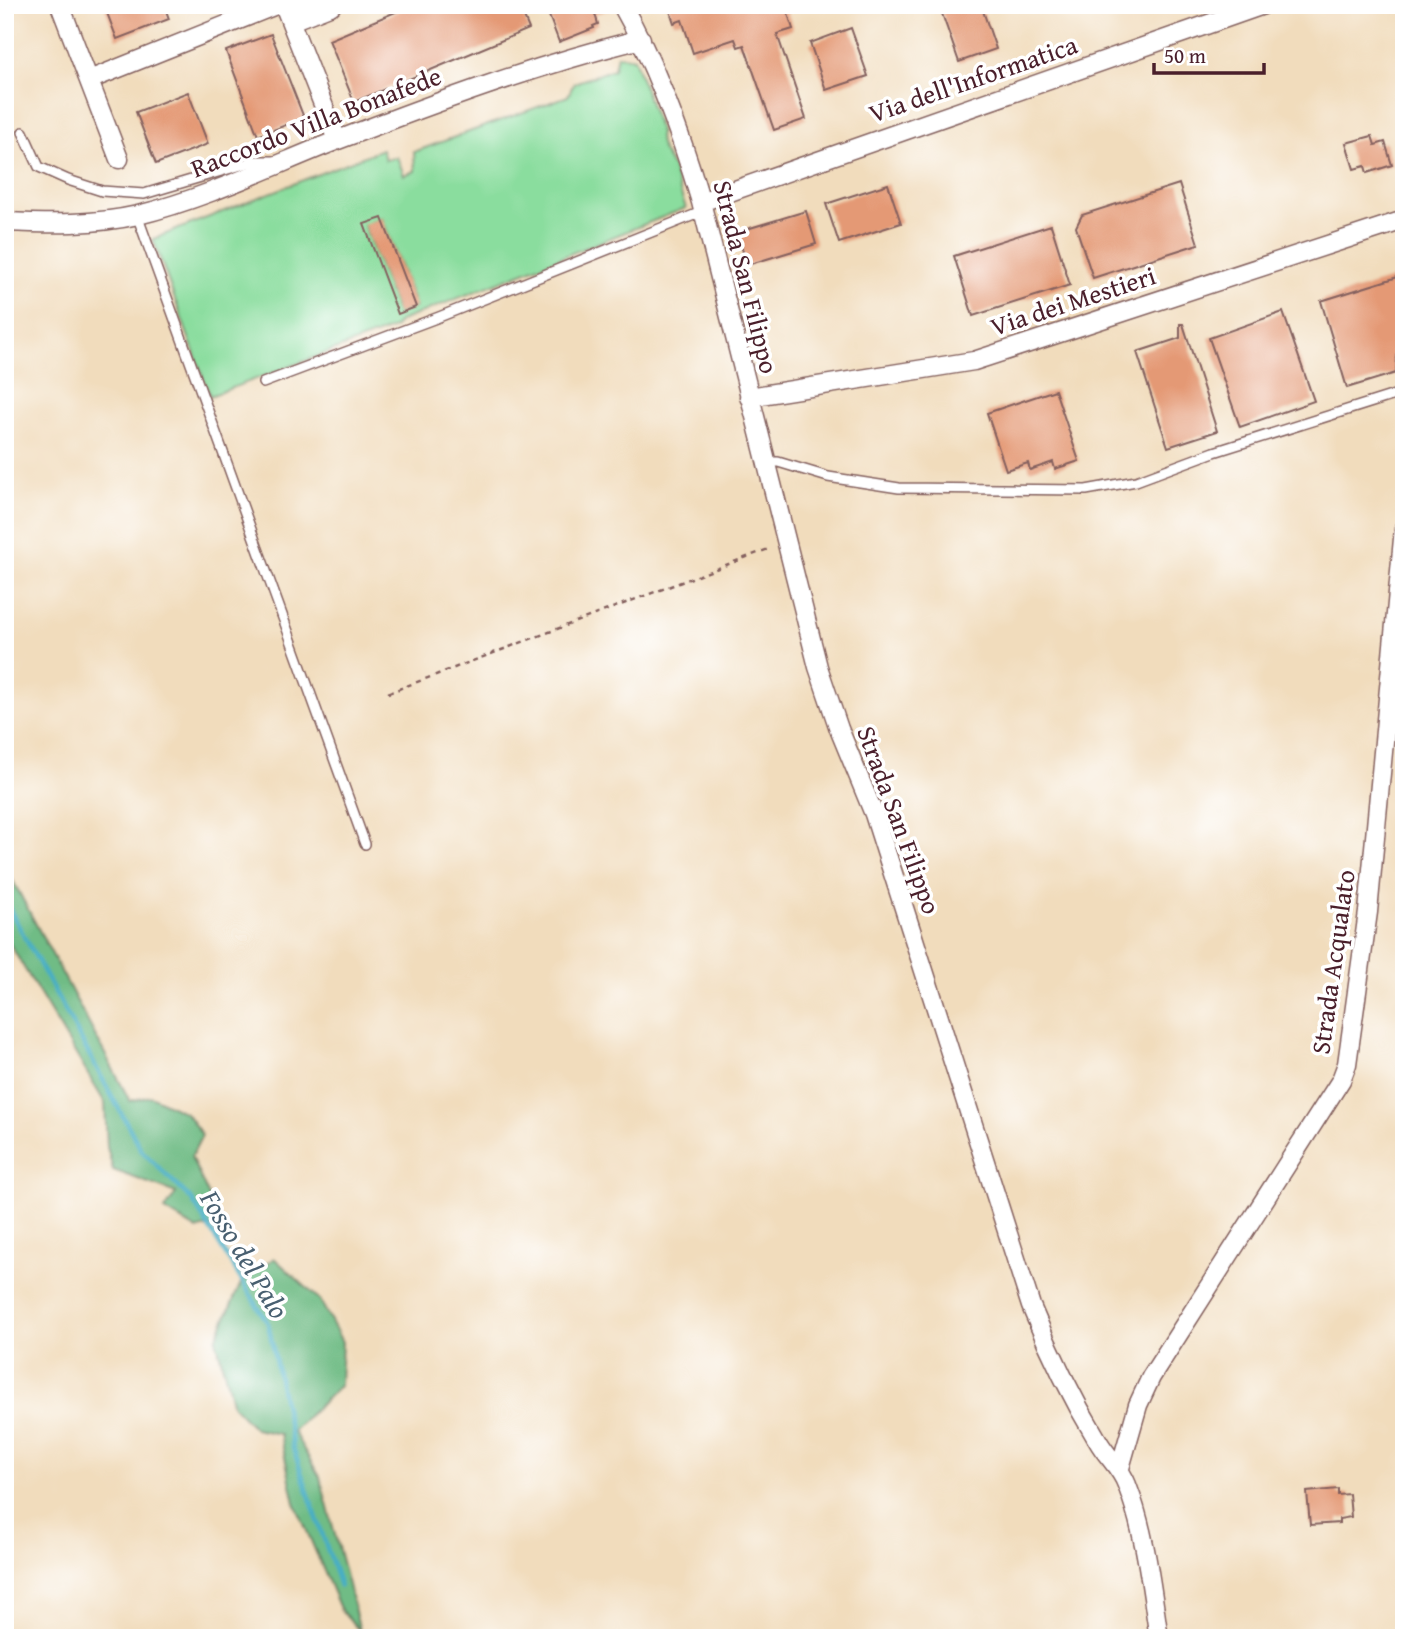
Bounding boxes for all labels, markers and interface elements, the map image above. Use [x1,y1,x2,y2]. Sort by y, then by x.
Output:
street label: Via dell'Informatica [863,24,1083,133]
scale bar [1154,32,1264,76]
text: 50 m [1164,40,1206,71]
street label: Raccordo Villa Bonafede [185,56,447,187]
street label: Strada San Filippo [704,176,789,378]
street label: Via dei Mestieri [985,255,1161,346]
street label: Strada San Filippo [847,720,952,919]
street label: Strada Acqualato [1300,867,1365,1057]
water label: Fosso del Palo [190,1181,300,1326]

